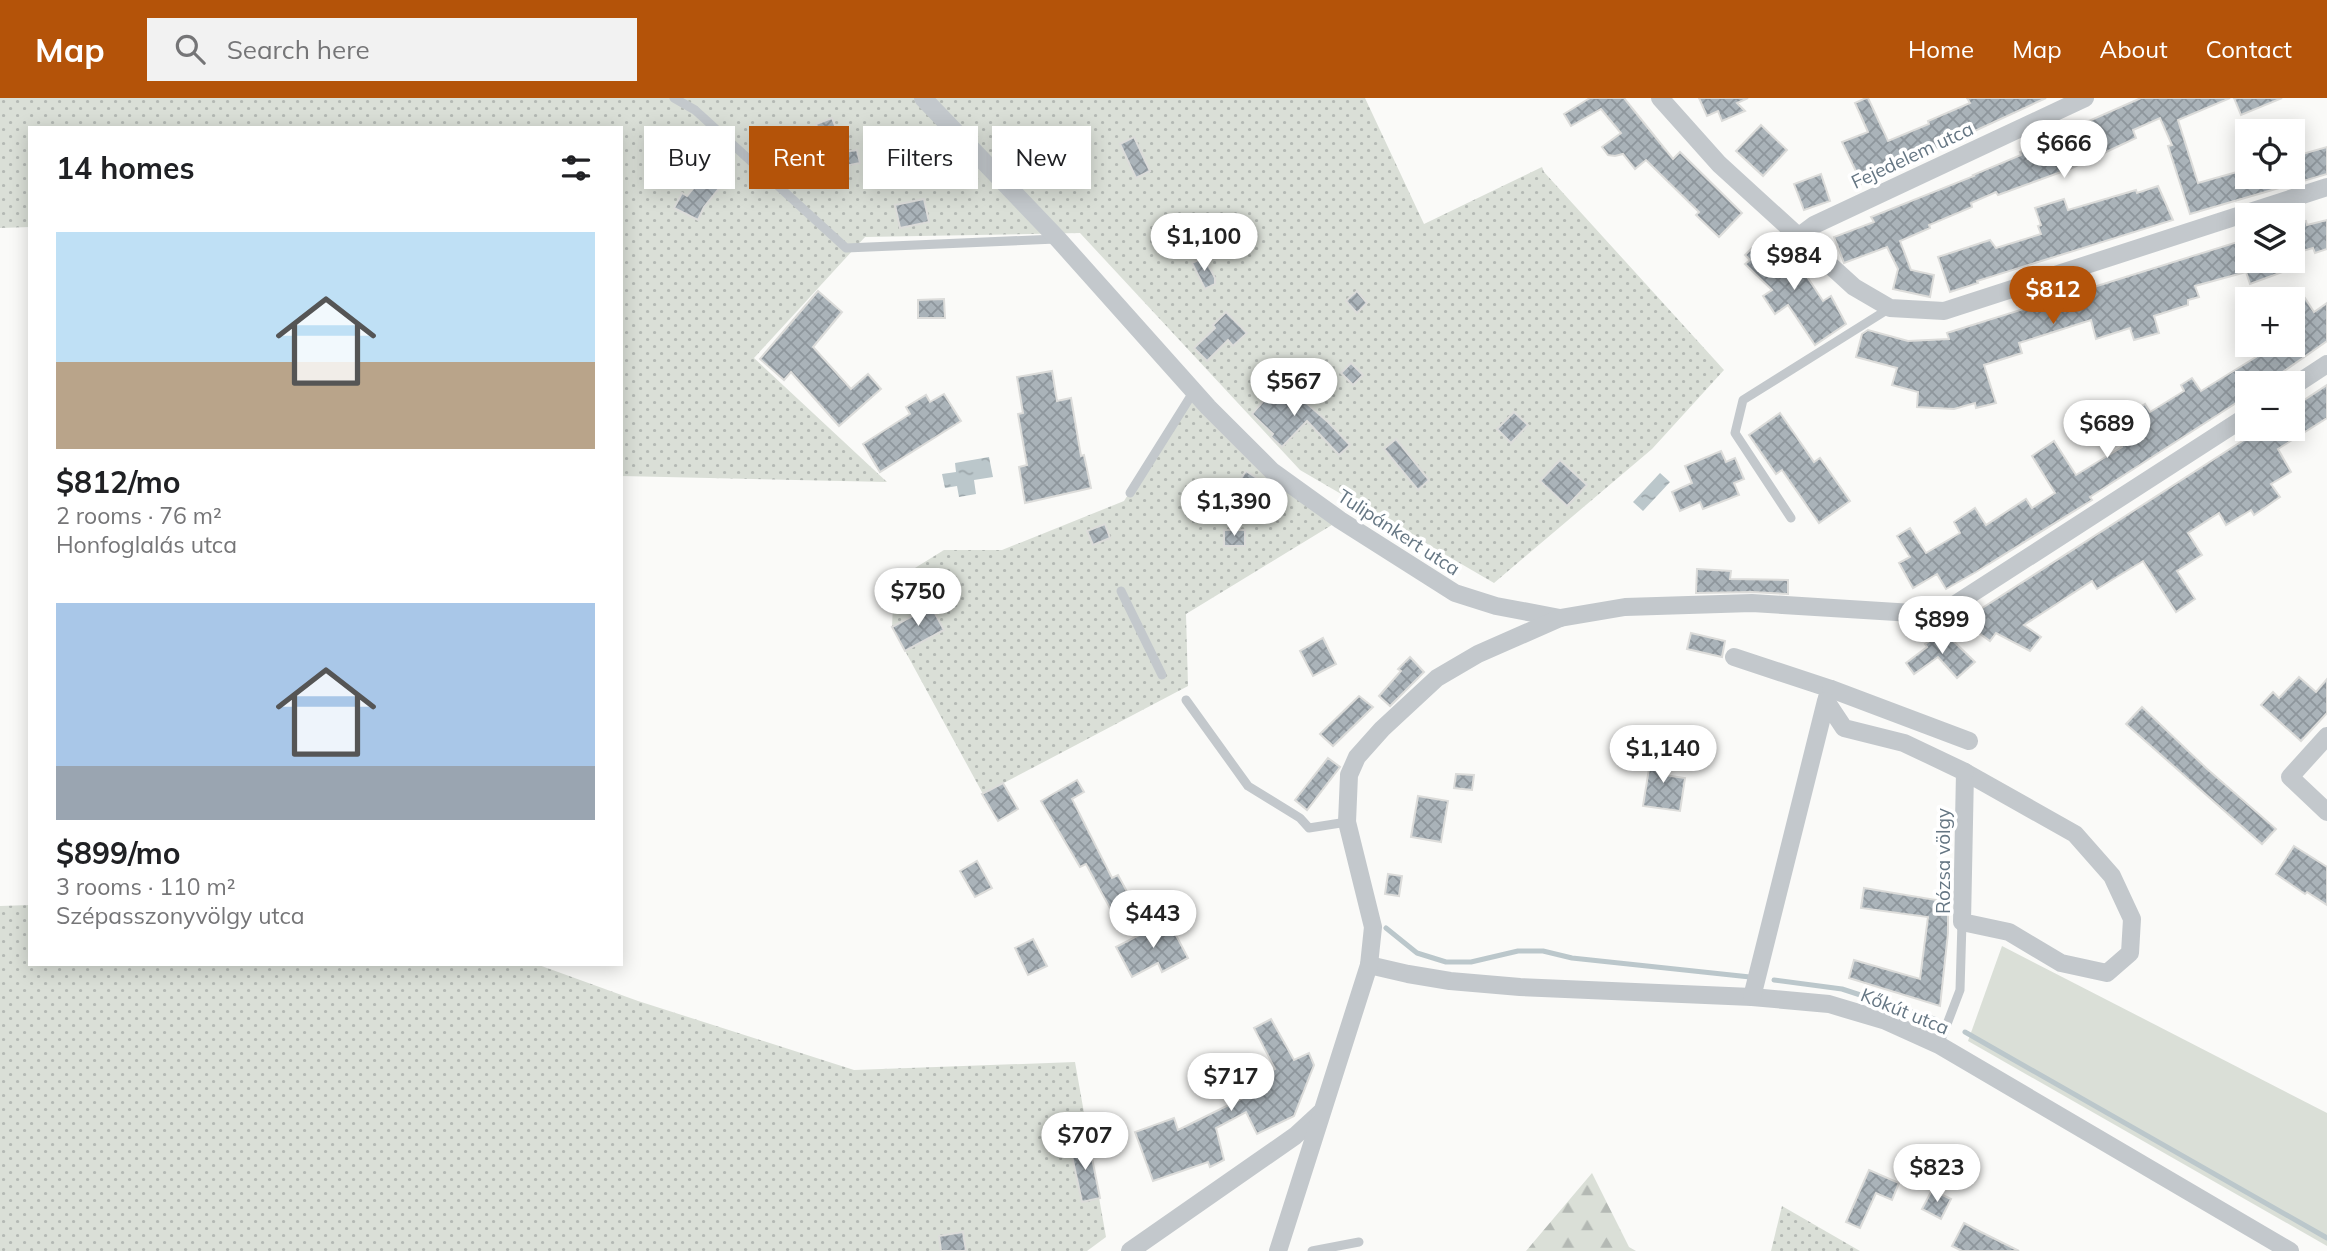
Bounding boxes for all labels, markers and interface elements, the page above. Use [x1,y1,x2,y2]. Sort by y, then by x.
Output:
search box [147,18,637,81]
text: Map [35,29,105,70]
icon: search [171,30,209,68]
text: Search here [227,33,370,66]
text: Home [1908,34,1974,64]
text: Map [2012,34,2062,64]
text: About [2100,34,2168,64]
text: Contact [2206,34,2292,64]
street label: Fejedelem utca [1847,116,1977,194]
map controls [2235,119,2305,441]
button: locate [2235,119,2305,189]
pin: $666 [2023,120,2105,180]
chip: Buy [644,126,735,189]
chip: Rent [749,126,849,189]
chip: Filters [863,126,978,189]
chip: New [992,126,1091,189]
text: $666 [2036,128,2092,157]
text: 14 homes [56,149,195,187]
icon: filters [557,149,595,187]
button: layers [2235,203,2305,273]
pin: $1,100 [1147,214,1261,273]
text: $1,100 [1167,221,1241,250]
pin: $984 [1753,232,1835,292]
text: $984 [1766,240,1822,269]
pin: $812 [2012,266,2094,326]
text: $812 [2025,274,2081,303]
icon: home [263,278,389,404]
button: + [2235,287,2305,357]
pin: $567 [1253,358,1335,418]
text: $567 [1266,366,1322,395]
button: − [2235,371,2305,441]
pin: $689 [2066,400,2148,460]
text: $689 [2079,408,2135,437]
text: $812/mo [56,463,180,501]
pin: $1,390 [1177,478,1291,538]
street label: Tulipánkert utca [1333,483,1465,581]
text: $1,390 [1197,486,1271,515]
text: 2 rooms · 76 m² [56,501,222,530]
text: Honfoglalás utca [56,530,237,559]
pin: $750 [877,568,959,628]
text: $750 [890,576,946,605]
pin: $899 [1901,596,1983,656]
text: $899 [1914,604,1970,633]
icon: home [263,649,389,775]
pin: $1,140 [1606,726,1720,785]
text: $1,140 [1626,733,1700,762]
street label: Rózsa völgy [1931,808,1955,914]
text: $899/mo [56,834,180,872]
text: 3 rooms · 110 m² [56,872,236,901]
pin: $443 [1112,890,1194,950]
text: $443 [1125,898,1181,927]
text: Szépasszonyvölgy utca [56,901,305,930]
street label: Kőkút utca [1857,982,1953,1040]
pin: $717 [1190,1054,1272,1113]
text: $717 [1203,1061,1259,1090]
pin: $707 [1044,1112,1126,1172]
text: $707 [1057,1120,1113,1149]
pin: $823 [1896,1144,1978,1204]
text: $823 [1909,1152,1965,1181]

